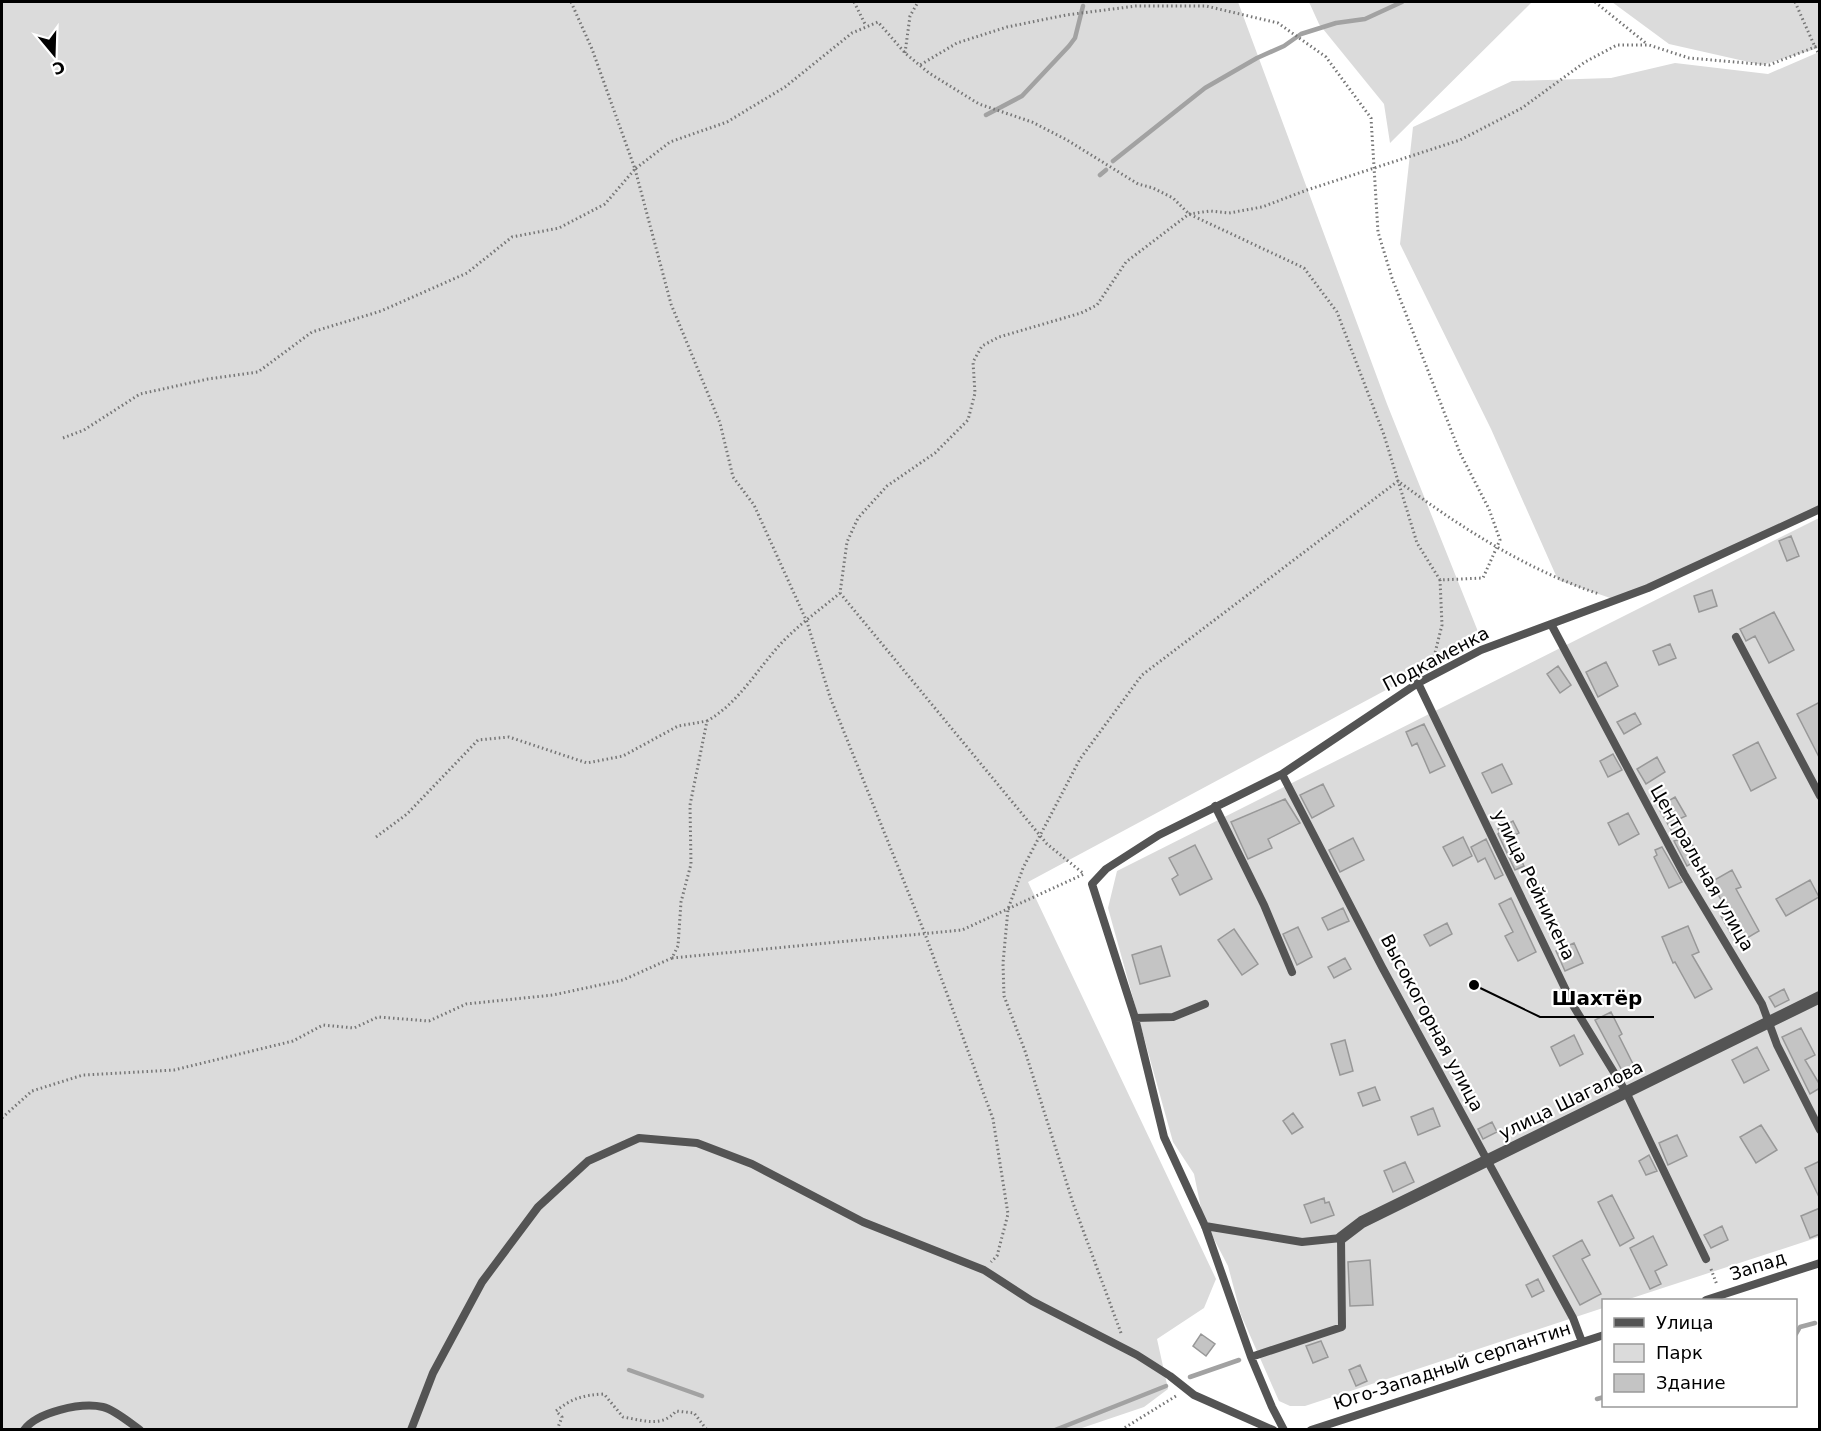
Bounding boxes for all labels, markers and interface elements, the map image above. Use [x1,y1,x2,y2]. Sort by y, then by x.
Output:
north arrow [24,24,84,84]
text: С [50,57,67,79]
street label: Подкаменка [1379,622,1492,695]
street label: Центральная улица [1646,781,1759,955]
street label: улица Рейникена [1489,806,1580,963]
street label: Высокогорная улица [1377,931,1488,1115]
callout: Шахтёр [1540,979,1654,1017]
text: Шахтёр [1552,986,1642,1010]
street label: улица Шагалова [1495,1056,1646,1144]
street label: Запад [1727,1247,1789,1284]
legend [1602,1299,1797,1407]
text: Улица [1656,1312,1713,1333]
street label: Юго-Западный серпантин [1330,1317,1573,1414]
text: Парк [1656,1342,1703,1363]
text: Здание [1656,1372,1726,1393]

